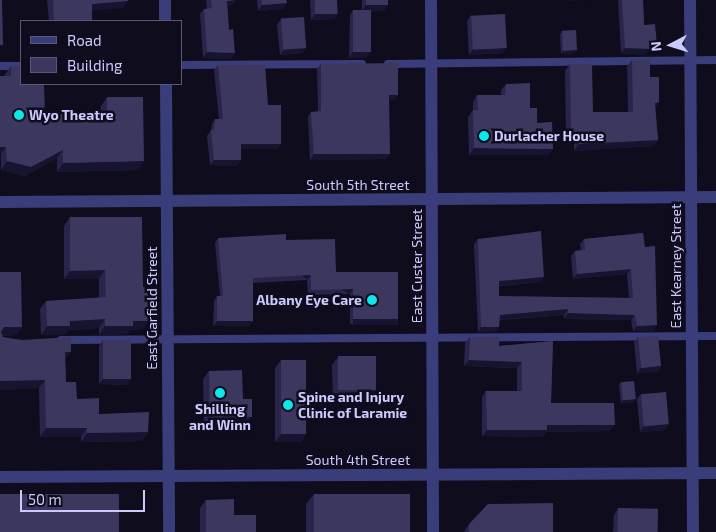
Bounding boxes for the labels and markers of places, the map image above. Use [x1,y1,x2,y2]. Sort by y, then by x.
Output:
place label: Wyo Theatre [29,107,114,123]
marker: Wyo Theatre [13,109,25,121]
place label: Durlacher House [494,128,604,144]
marker: Durlacher House [478,130,490,142]
place label: Albany Eye Care [256,292,362,308]
marker: Albany Eye Care [366,294,378,306]
marker: Shilling and Winn [214,387,226,399]
place label: Spine and Injury Clinic of Laramie [298,389,408,422]
marker: Spine and Injury Clinic of Laramie [282,399,294,411]
place label: Shilling and Winn [189,401,251,434]

